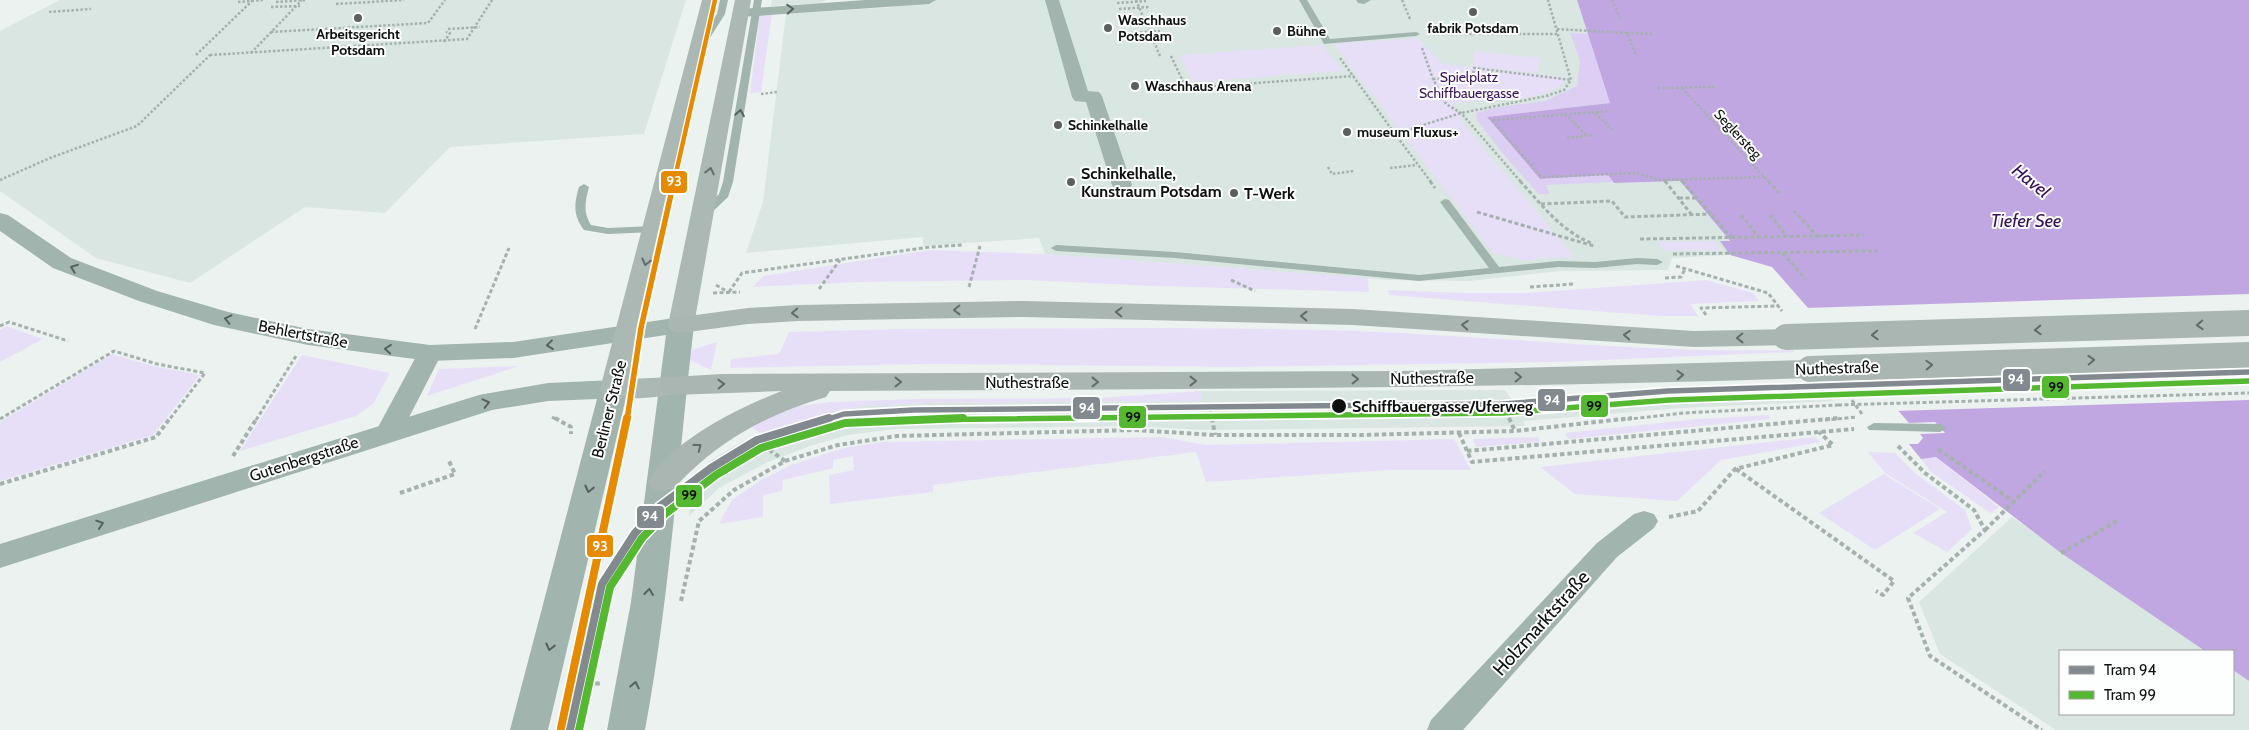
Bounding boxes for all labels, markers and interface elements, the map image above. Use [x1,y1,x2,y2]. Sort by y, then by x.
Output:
one-way arrow [786,4,794,15]
marker: fabrik Potsdam [1467,6,1479,18]
place label: Waschhaus Potsdam [1118,11,1186,45]
marker: Arbeitsgericht Potsdam [352,12,364,24]
place label: fabrik Potsdam [1427,19,1519,37]
marker: Waschhaus Potsdam [1102,22,1114,34]
place label: Bühne [1287,22,1326,40]
place label: Arbeitsgericht Potsdam [316,25,400,59]
marker: Bühne [1271,25,1283,37]
park label: Spielplatz Schiffbauergasse [1419,68,1519,102]
place label: Waschhaus Arena [1145,77,1252,95]
marker: Waschhaus Arena [1129,80,1141,92]
street label: Seglersteg [1710,105,1766,163]
one-way arrow [734,109,744,117]
place label: Schinkelhalle [1068,116,1148,134]
marker: Schinkelhalle [1052,119,1064,131]
place label: museum Fluxus+ [1357,123,1458,141]
marker: museum Fluxus+ [1341,126,1353,138]
water label: Havel [2008,159,2055,203]
place label: Schinkelhalle, Kunstraum Potsdam [1081,164,1222,201]
one-way arrow [704,166,715,175]
line badge: 93 [660,170,688,194]
text: 93 [666,172,682,190]
marker: Schinkelhalle, Kunstraum Potsdam [1065,176,1077,188]
place label: T-Werk [1244,184,1295,203]
marker: T-Werk [1228,187,1240,199]
water label: Tiefer See [1991,210,2061,232]
one-way arrow [641,257,652,266]
one-way arrow [70,264,79,274]
one-way arrow [953,305,960,315]
one-way arrow [1115,307,1123,318]
one-way arrow [790,308,798,319]
one-way arrow [1300,311,1308,321]
one-way arrow [224,314,232,325]
street label: Behlertstraße [257,316,349,352]
one-way arrow [1461,319,1469,330]
one-way arrow [2196,320,2204,330]
one-way arrow [2034,324,2042,335]
one-way arrow [1871,329,1879,340]
one-way arrow [1623,330,1631,341]
one-way arrow [1735,333,1743,343]
one-way arrow [545,339,553,350]
one-way arrow [383,344,391,355]
one-way arrow [2087,355,2095,366]
street label: Nuthestraße [1795,357,1879,379]
street label: Berliner Straße [588,358,630,460]
one-way arrow [1925,360,1933,371]
street label: Nuthestraße [1390,368,1474,388]
line badge: 94 [2002,368,2031,392]
one-way arrow [1676,369,1684,380]
text: 94 [2008,370,2024,388]
one-way arrow [1514,372,1522,382]
street label: Nuthestraße [985,373,1069,392]
one-way arrow [1352,374,1359,384]
line badge: 99 [2041,375,2070,399]
one-way arrow [1189,376,1197,386]
one-way arrow [894,377,902,387]
one-way arrow [1092,377,1100,387]
one-way arrow [717,378,725,389]
text: 99 [2048,378,2064,396]
line badge: 94 [1537,388,1566,412]
text: 94 [1544,391,1560,409]
line badge: 99 [1580,394,1609,418]
line badge: 94 [1072,396,1101,420]
marker: Schiffbauergasse/Uferweg [1330,397,1348,415]
place label: Schiffbauergasse/Uferweg [1352,397,1533,416]
text: 99 [1586,397,1602,415]
one-way arrow [482,398,491,409]
text: 94 [1079,399,1095,417]
line badge: 99 [1118,405,1147,429]
text: 99 [1125,408,1141,426]
street label: Gutenbergstraße [247,432,361,486]
one-way arrow [692,445,701,453]
line badge: 99 [675,484,703,508]
one-way arrow [584,485,595,494]
text: 99 [681,486,697,504]
line badge: 94 [636,505,665,529]
text: 94 [642,507,658,525]
one-way arrow [95,520,103,530]
line badge: 93 [586,534,614,558]
text: 93 [592,537,608,555]
street label: Holzmarktstraße [1488,565,1594,680]
one-way arrow [643,588,654,596]
one-way arrow [545,642,556,651]
legend [2059,650,2234,715]
text: Tram 94 [2104,661,2157,679]
one-way arrow [629,681,640,690]
text: Tram 99 [2104,686,2156,704]

